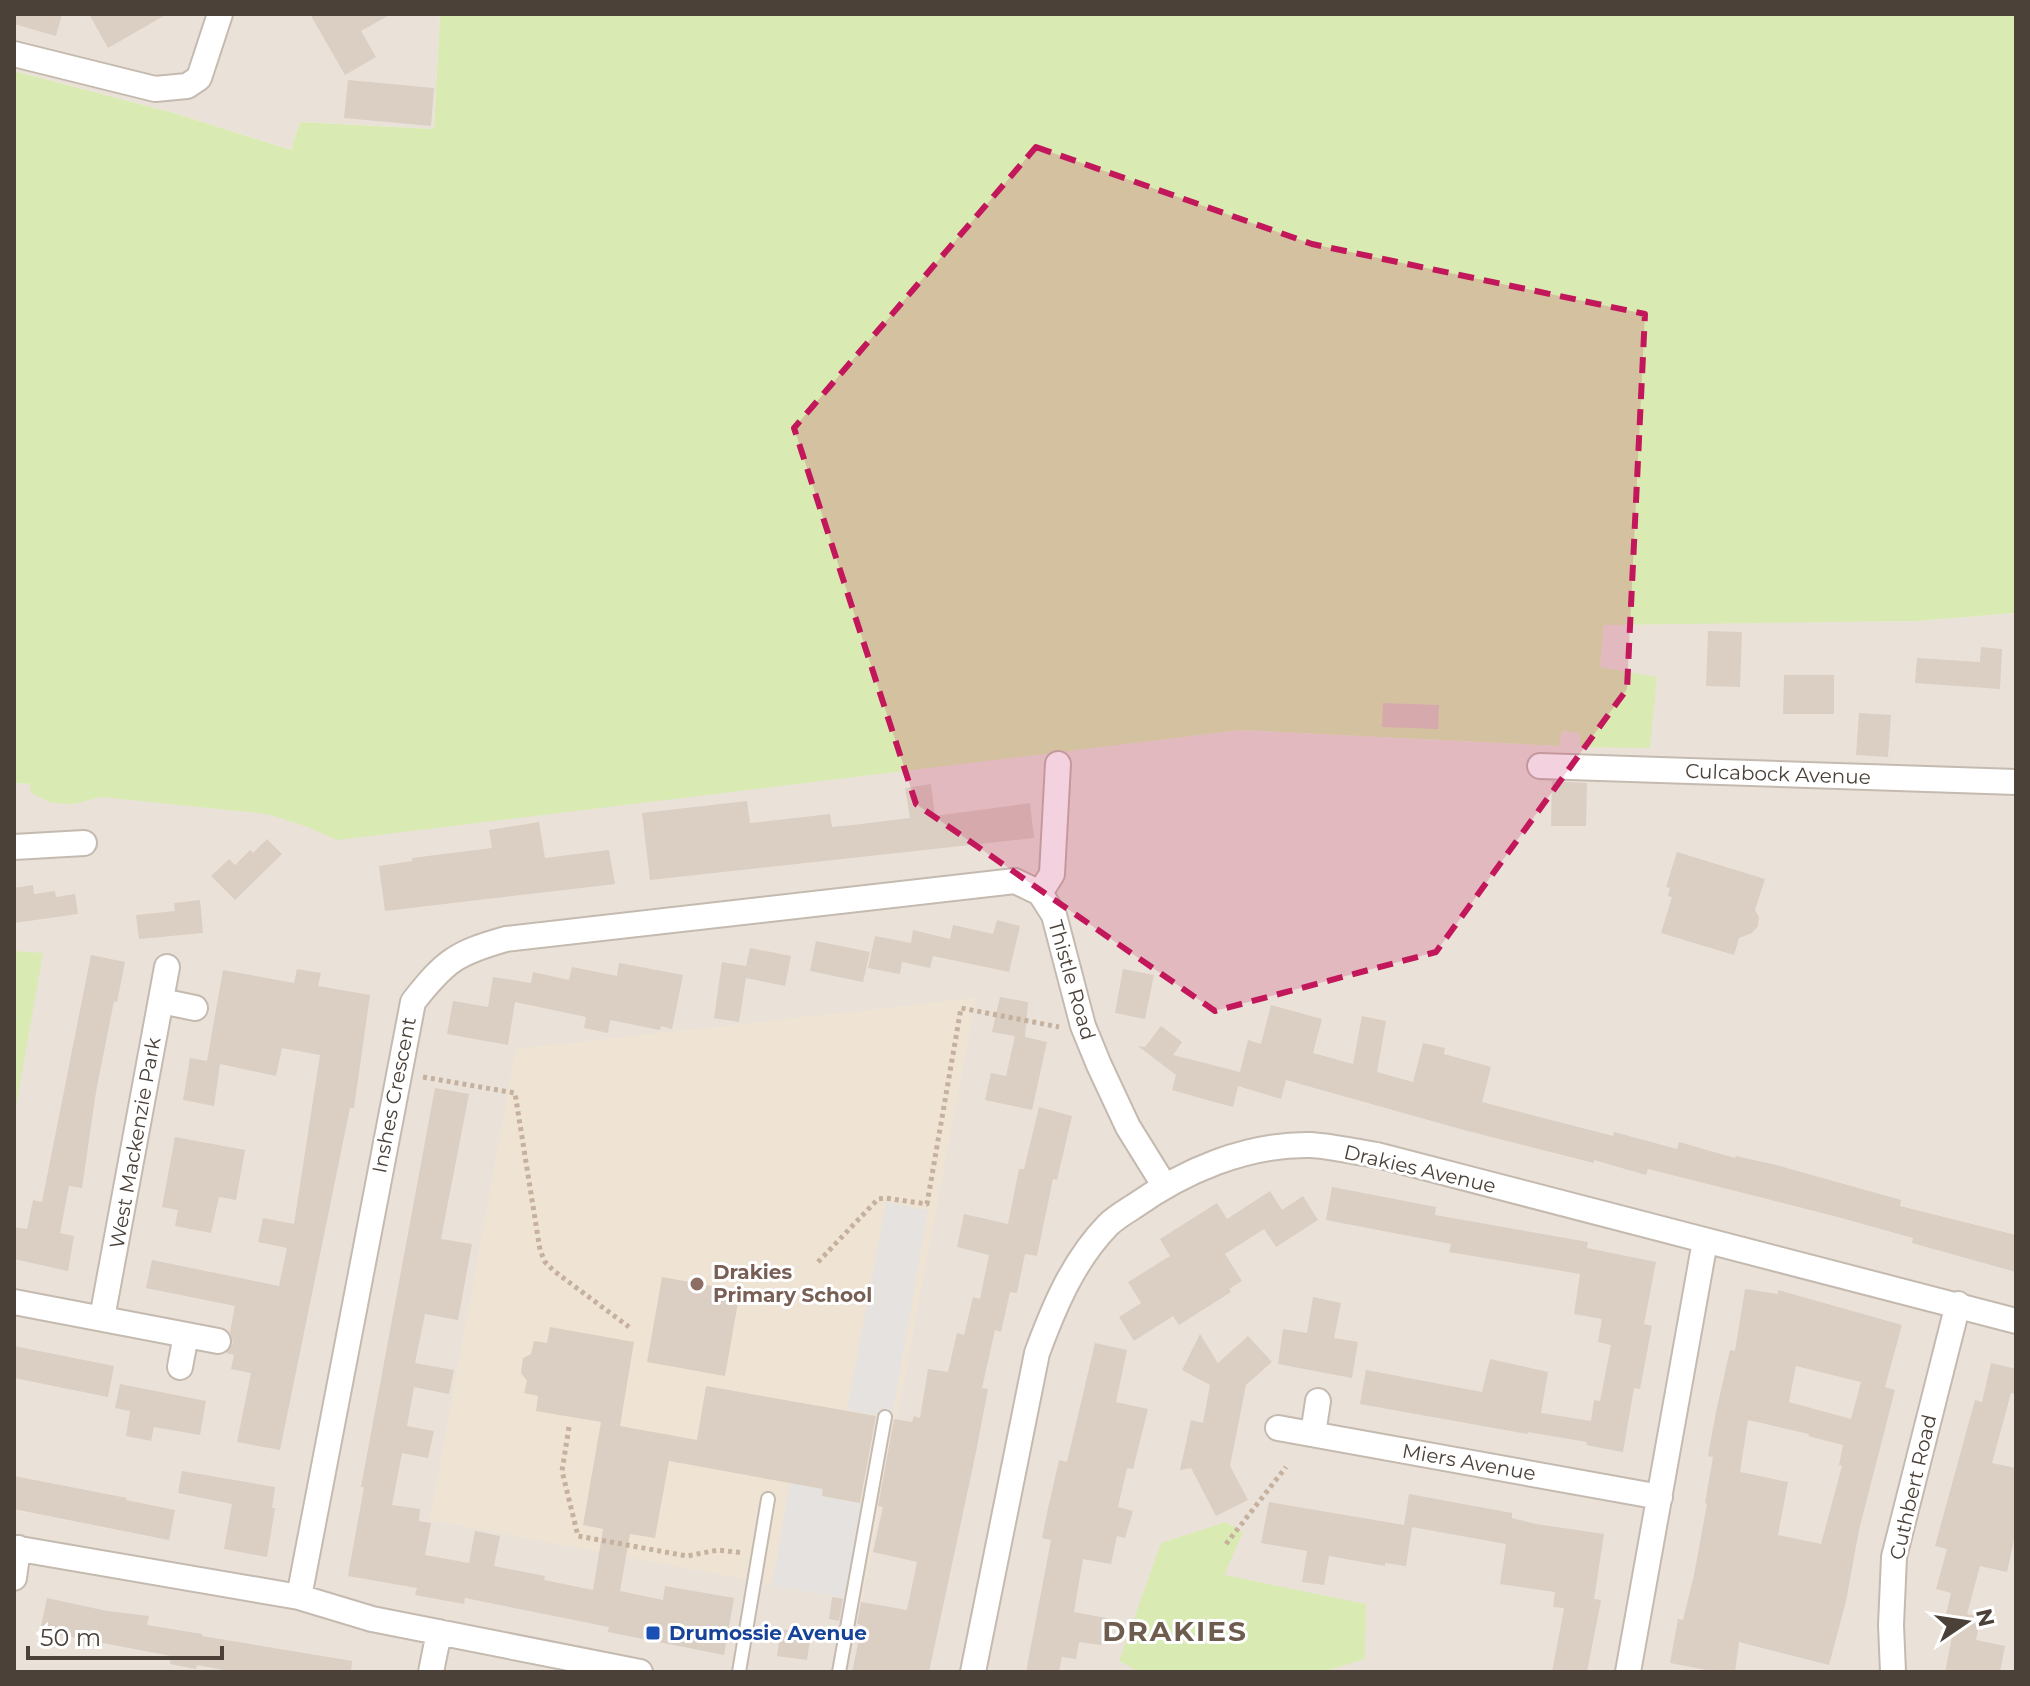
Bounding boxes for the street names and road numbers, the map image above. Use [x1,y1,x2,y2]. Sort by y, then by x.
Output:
street label: Culcabock Avenue [1685,759,1871,789]
street label: Thistle Road [1043,917,1101,1043]
street label: Inshes Crescent [367,1015,421,1175]
street label: West Mackenzie Park [105,1035,165,1250]
street label: Drakies Avenue [1342,1140,1498,1198]
street label: Cuthbert Road [1885,1412,1941,1562]
street label: Miers Avenue [1400,1438,1538,1486]

